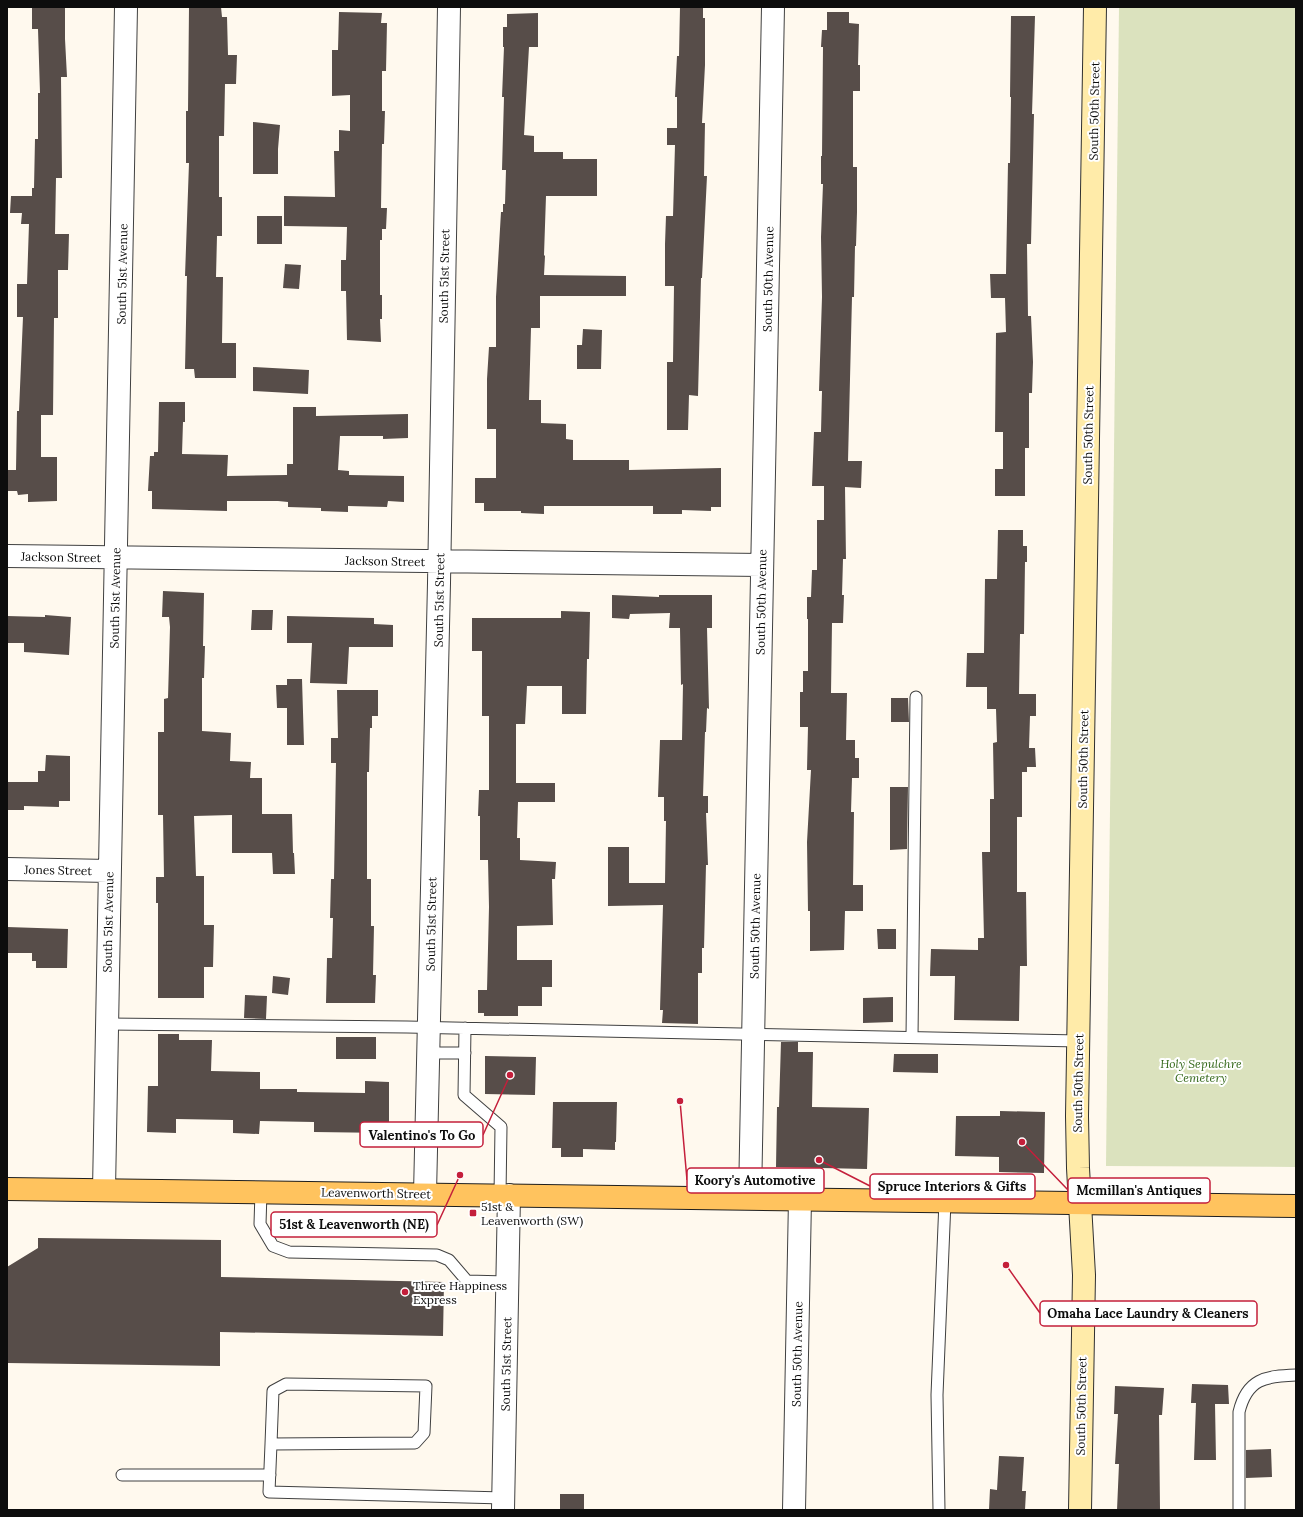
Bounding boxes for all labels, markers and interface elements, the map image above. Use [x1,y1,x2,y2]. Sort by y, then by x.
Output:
street label: South 50th Street [1086,61,1102,161]
street label: South 51st Avenue [114,223,130,325]
street label: South 50th Avenue [760,226,776,332]
street label: South 51st Street [436,228,452,323]
street label: South 50th Street [1080,385,1096,485]
street label: South 51st Avenue [107,547,123,649]
street label: Jackson Street [20,549,102,565]
street label: South 50th Avenue [753,549,769,655]
street label: South 51st Street [431,552,447,647]
street label: Jackson Street [344,553,426,569]
street label: South 50th Street [1075,709,1091,809]
street label: Jones Street [23,862,92,878]
street label: South 51st Avenue [100,871,116,973]
street label: South 50th Avenue [747,873,763,979]
street label: South 51st Street [423,876,439,971]
street label: South 50th Street [1070,1033,1086,1133]
park label: Holy Sepulchre Cemetery [1160,1056,1242,1085]
callout: Valentino's To Go [360,1122,483,1147]
text: Valentino's To Go [369,1127,475,1144]
callout: Koory's Automotive [687,1168,824,1193]
text: Koory's Automotive [694,1172,816,1189]
callout: Spruce Interiors & Gifts [870,1174,1035,1199]
text: Spruce Interiors & Gifts [878,1178,1026,1195]
callout: Mcmillan's Antiques [1068,1178,1210,1203]
text: Mcmillan's Antiques [1076,1182,1202,1199]
street label: Leavenworth Street [321,1185,431,1201]
place label: 51st & Leavenworth (SW) [481,1199,583,1229]
marker: 51st & Leavenworth (SW) [468,1208,478,1218]
callout: 51st & Leavenworth (NE) [271,1212,437,1237]
text: 51st & Leavenworth (NE) [279,1216,429,1233]
place label: Three Happiness Express [413,1278,508,1307]
marker: Three Happiness Express [400,1287,410,1297]
street label: South 50th Avenue [789,1301,805,1407]
callout: Omaha Lace Laundry & Cleaners [1040,1301,1257,1326]
text: Omaha Lace Laundry & Cleaners [1047,1305,1249,1322]
street label: South 51st Street [498,1316,514,1411]
street label: South 50th Street [1073,1356,1089,1456]

